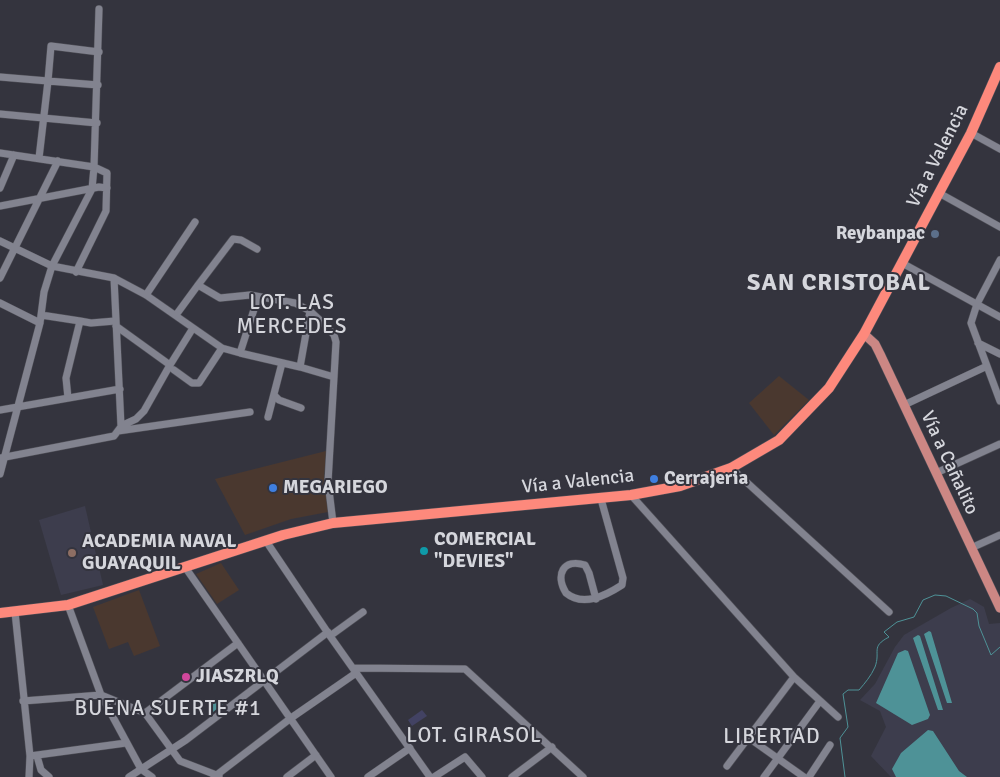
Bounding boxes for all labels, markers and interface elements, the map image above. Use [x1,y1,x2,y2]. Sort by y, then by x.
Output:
street label: Vía a Valencia [902,101,974,211]
place label: Reybanpac [836,223,925,245]
marker: Reybanpac [929,228,941,240]
district label: SAN CRISTOBAL [745,270,933,298]
district label: LOT. LAS MERCEDES [236,290,348,340]
street label: Vía a Cañalito [915,408,983,518]
street label: Vía a Valencia [521,465,635,499]
place label: Cerrajeria [664,468,748,490]
marker: Cerrajeria [648,473,660,485]
place label: MEGARIEGO [283,477,388,499]
marker: MEGARIEGO [267,482,279,494]
place label: COMERCIAL "DEVIES" [434,529,536,573]
place label: ACADEMIA NAVAL GUAYAQUIL [82,531,236,575]
marker: COMERCIAL "DEVIES" [418,545,430,557]
marker: ACADEMIA NAVAL GUAYAQUIL [66,547,78,559]
place label: JIASZRLQ [196,666,279,688]
marker: JIASZRLQ [180,671,192,683]
district label: BUENA SUERTE #1 [73,696,263,722]
district label: LOT. GIRASOL [405,723,543,749]
district label: LIBERTAD [722,724,822,750]

